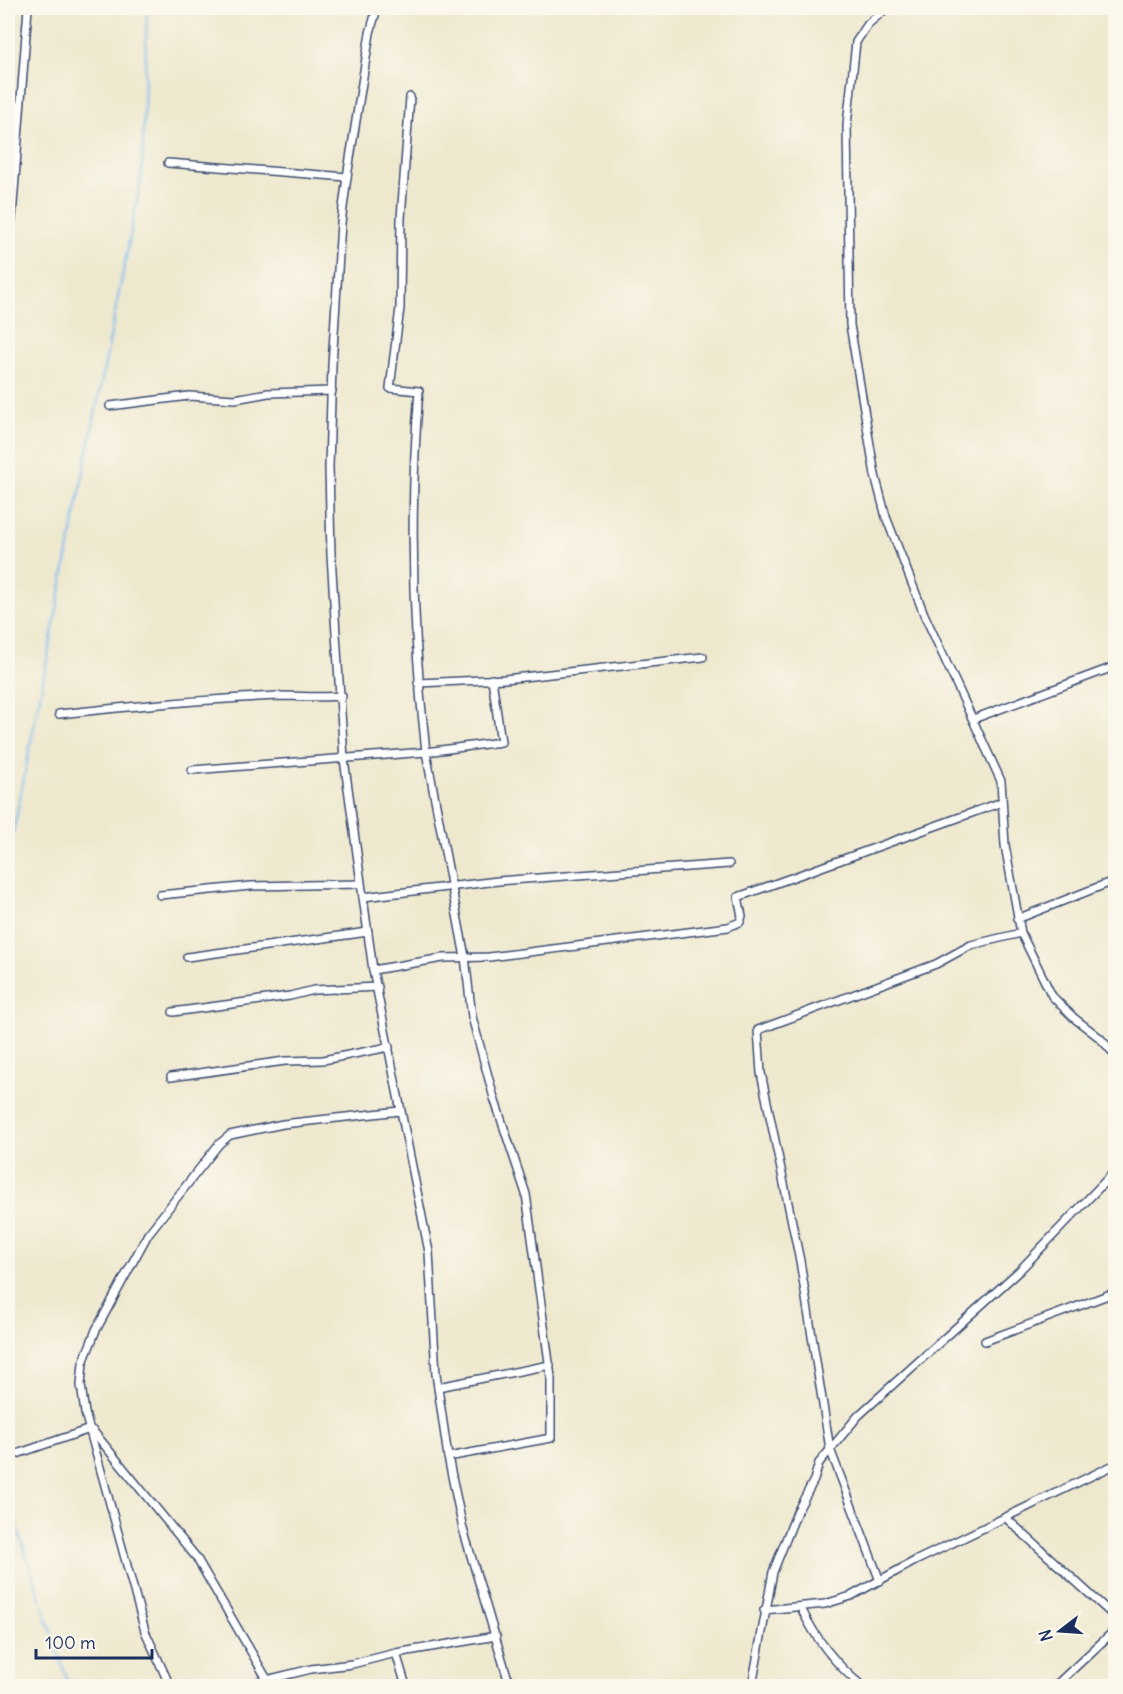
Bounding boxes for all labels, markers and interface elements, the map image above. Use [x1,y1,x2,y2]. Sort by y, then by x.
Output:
north arrow [1030,1601,1090,1661]
scale bar [36,1622,152,1660]
text: N [1034,1627,1057,1644]
text: 100 m [45,1631,96,1654]

